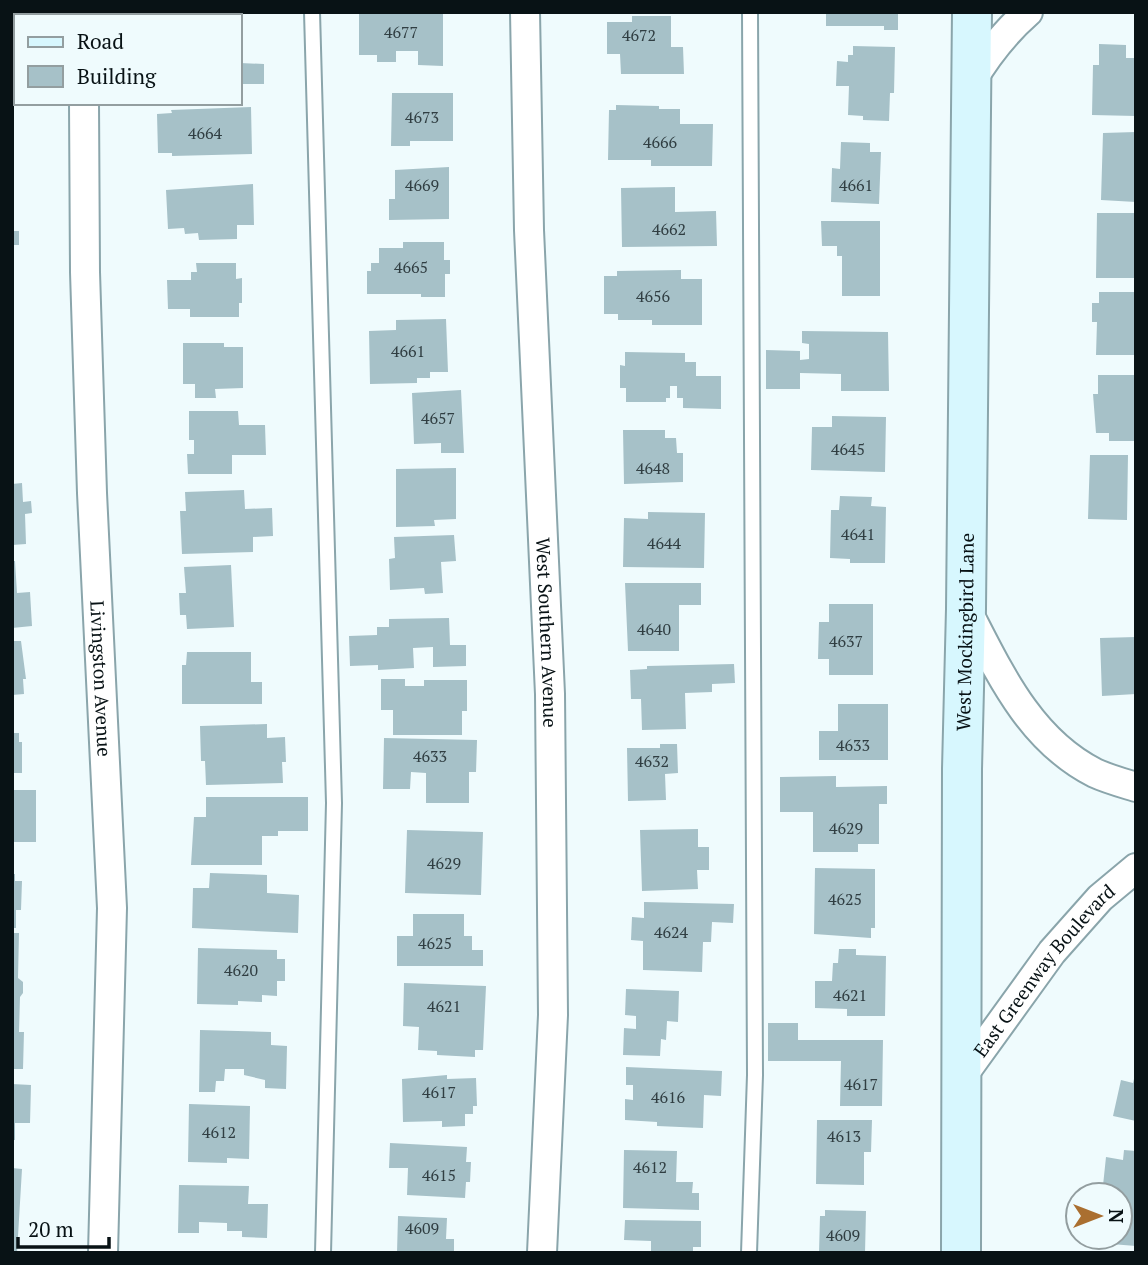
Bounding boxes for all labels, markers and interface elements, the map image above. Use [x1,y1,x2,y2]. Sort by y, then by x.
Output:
legend [14,14,242,105]
house number: 4677 [384,21,418,43]
house number: 4672 [622,24,656,46]
text: Road [77,27,124,55]
text: Building [77,62,157,90]
house number: 4673 [405,106,439,128]
house number: 4664 [188,122,223,144]
house number: 4666 [643,131,678,153]
house number: 4669 [405,174,439,196]
house number: 4661 [839,174,873,196]
house number: 4662 [652,218,686,240]
house number: 4665 [394,256,428,278]
house number: 4656 [636,285,671,307]
house number: 4661 [391,340,425,362]
house number: 4657 [421,407,455,429]
house number: 4645 [831,438,865,460]
house number: 4648 [636,457,670,479]
house number: 4641 [841,523,875,545]
house number: 4644 [647,532,682,554]
street label: West Mockingbird Lane [950,533,979,731]
street label: West Southern Avenue [531,537,563,728]
street label: Livingston Avenue [85,600,118,757]
house number: 4640 [637,618,671,640]
house number: 4637 [829,630,863,652]
house number: 4633 [836,734,870,756]
house number: 4633 [413,745,447,767]
house number: 4632 [635,750,669,772]
house number: 4629 [829,817,863,839]
house number: 4629 [427,852,461,874]
street label: East Greenway Boulevard [967,878,1120,1062]
house number: 4625 [828,888,862,910]
house number: 4624 [654,921,689,943]
house number: 4625 [418,932,452,954]
house number: 4620 [224,959,258,981]
house number: 4621 [833,984,867,1006]
house number: 4621 [427,995,461,1017]
house number: 4617 [844,1073,878,1095]
house number: 4617 [422,1081,456,1103]
house number: 4616 [651,1086,686,1108]
house number: 4612 [202,1121,236,1143]
house number: 4613 [827,1125,861,1147]
house number: 4612 [633,1156,667,1178]
house number: 4615 [422,1164,456,1186]
north arrow [1064,1181,1134,1251]
scale bar [18,1206,108,1250]
text: N [1104,1209,1129,1224]
text: 20 m [28,1215,74,1243]
house number: 4609 [405,1217,439,1239]
house number: 4609 [826,1224,860,1246]

